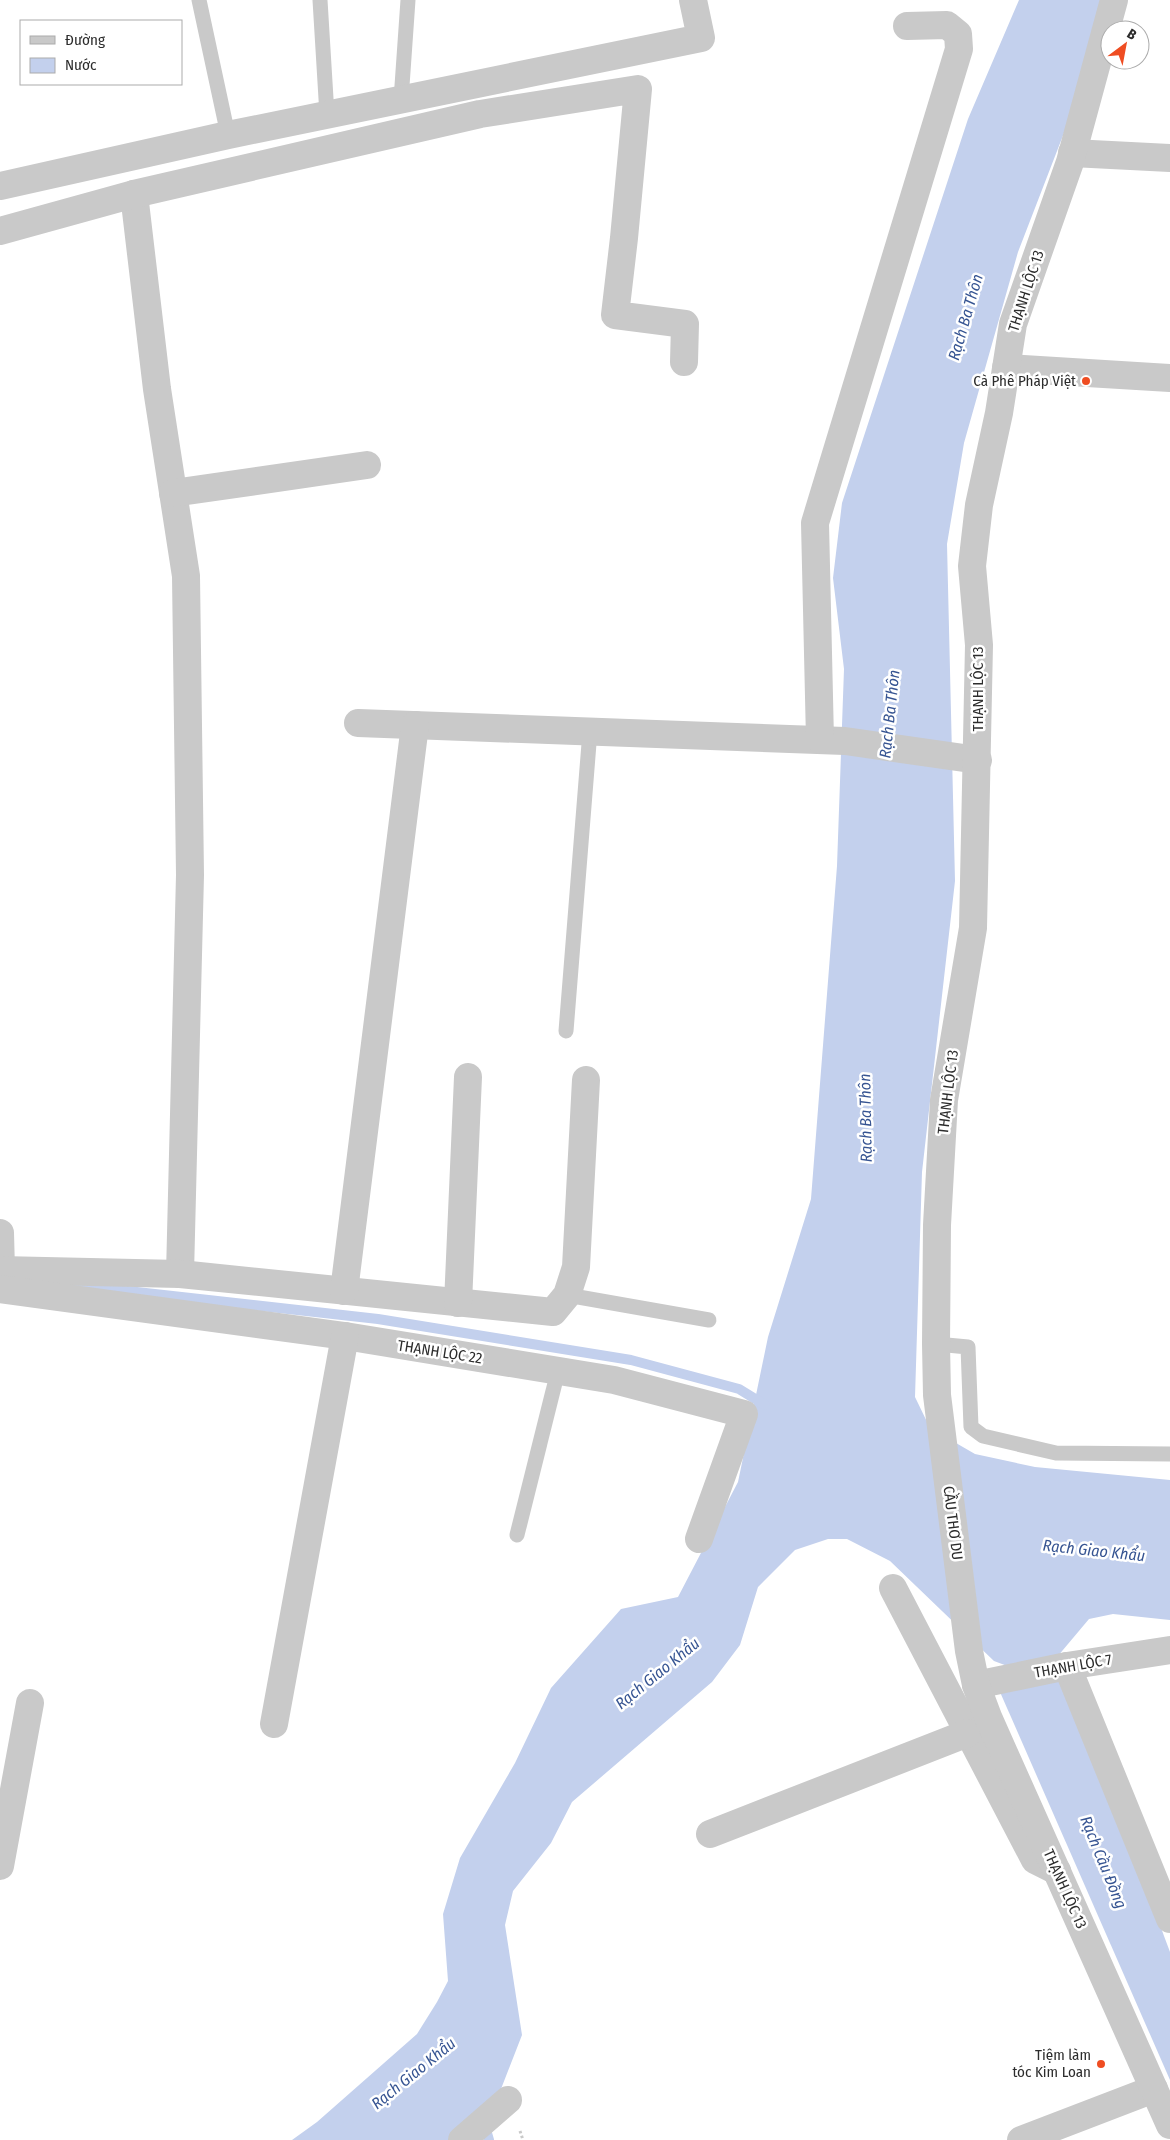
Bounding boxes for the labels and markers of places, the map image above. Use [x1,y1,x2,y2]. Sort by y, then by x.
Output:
place label: Cà Phê Pháp Việt [973,372,1076,390]
marker: Cà Phê Pháp Việt [1080,375,1092,387]
place label: Tiệm làm tóc Kim Loan [1012,2046,1091,2081]
marker: Tiệm làm tóc Kim Loan [1095,2058,1107,2070]

